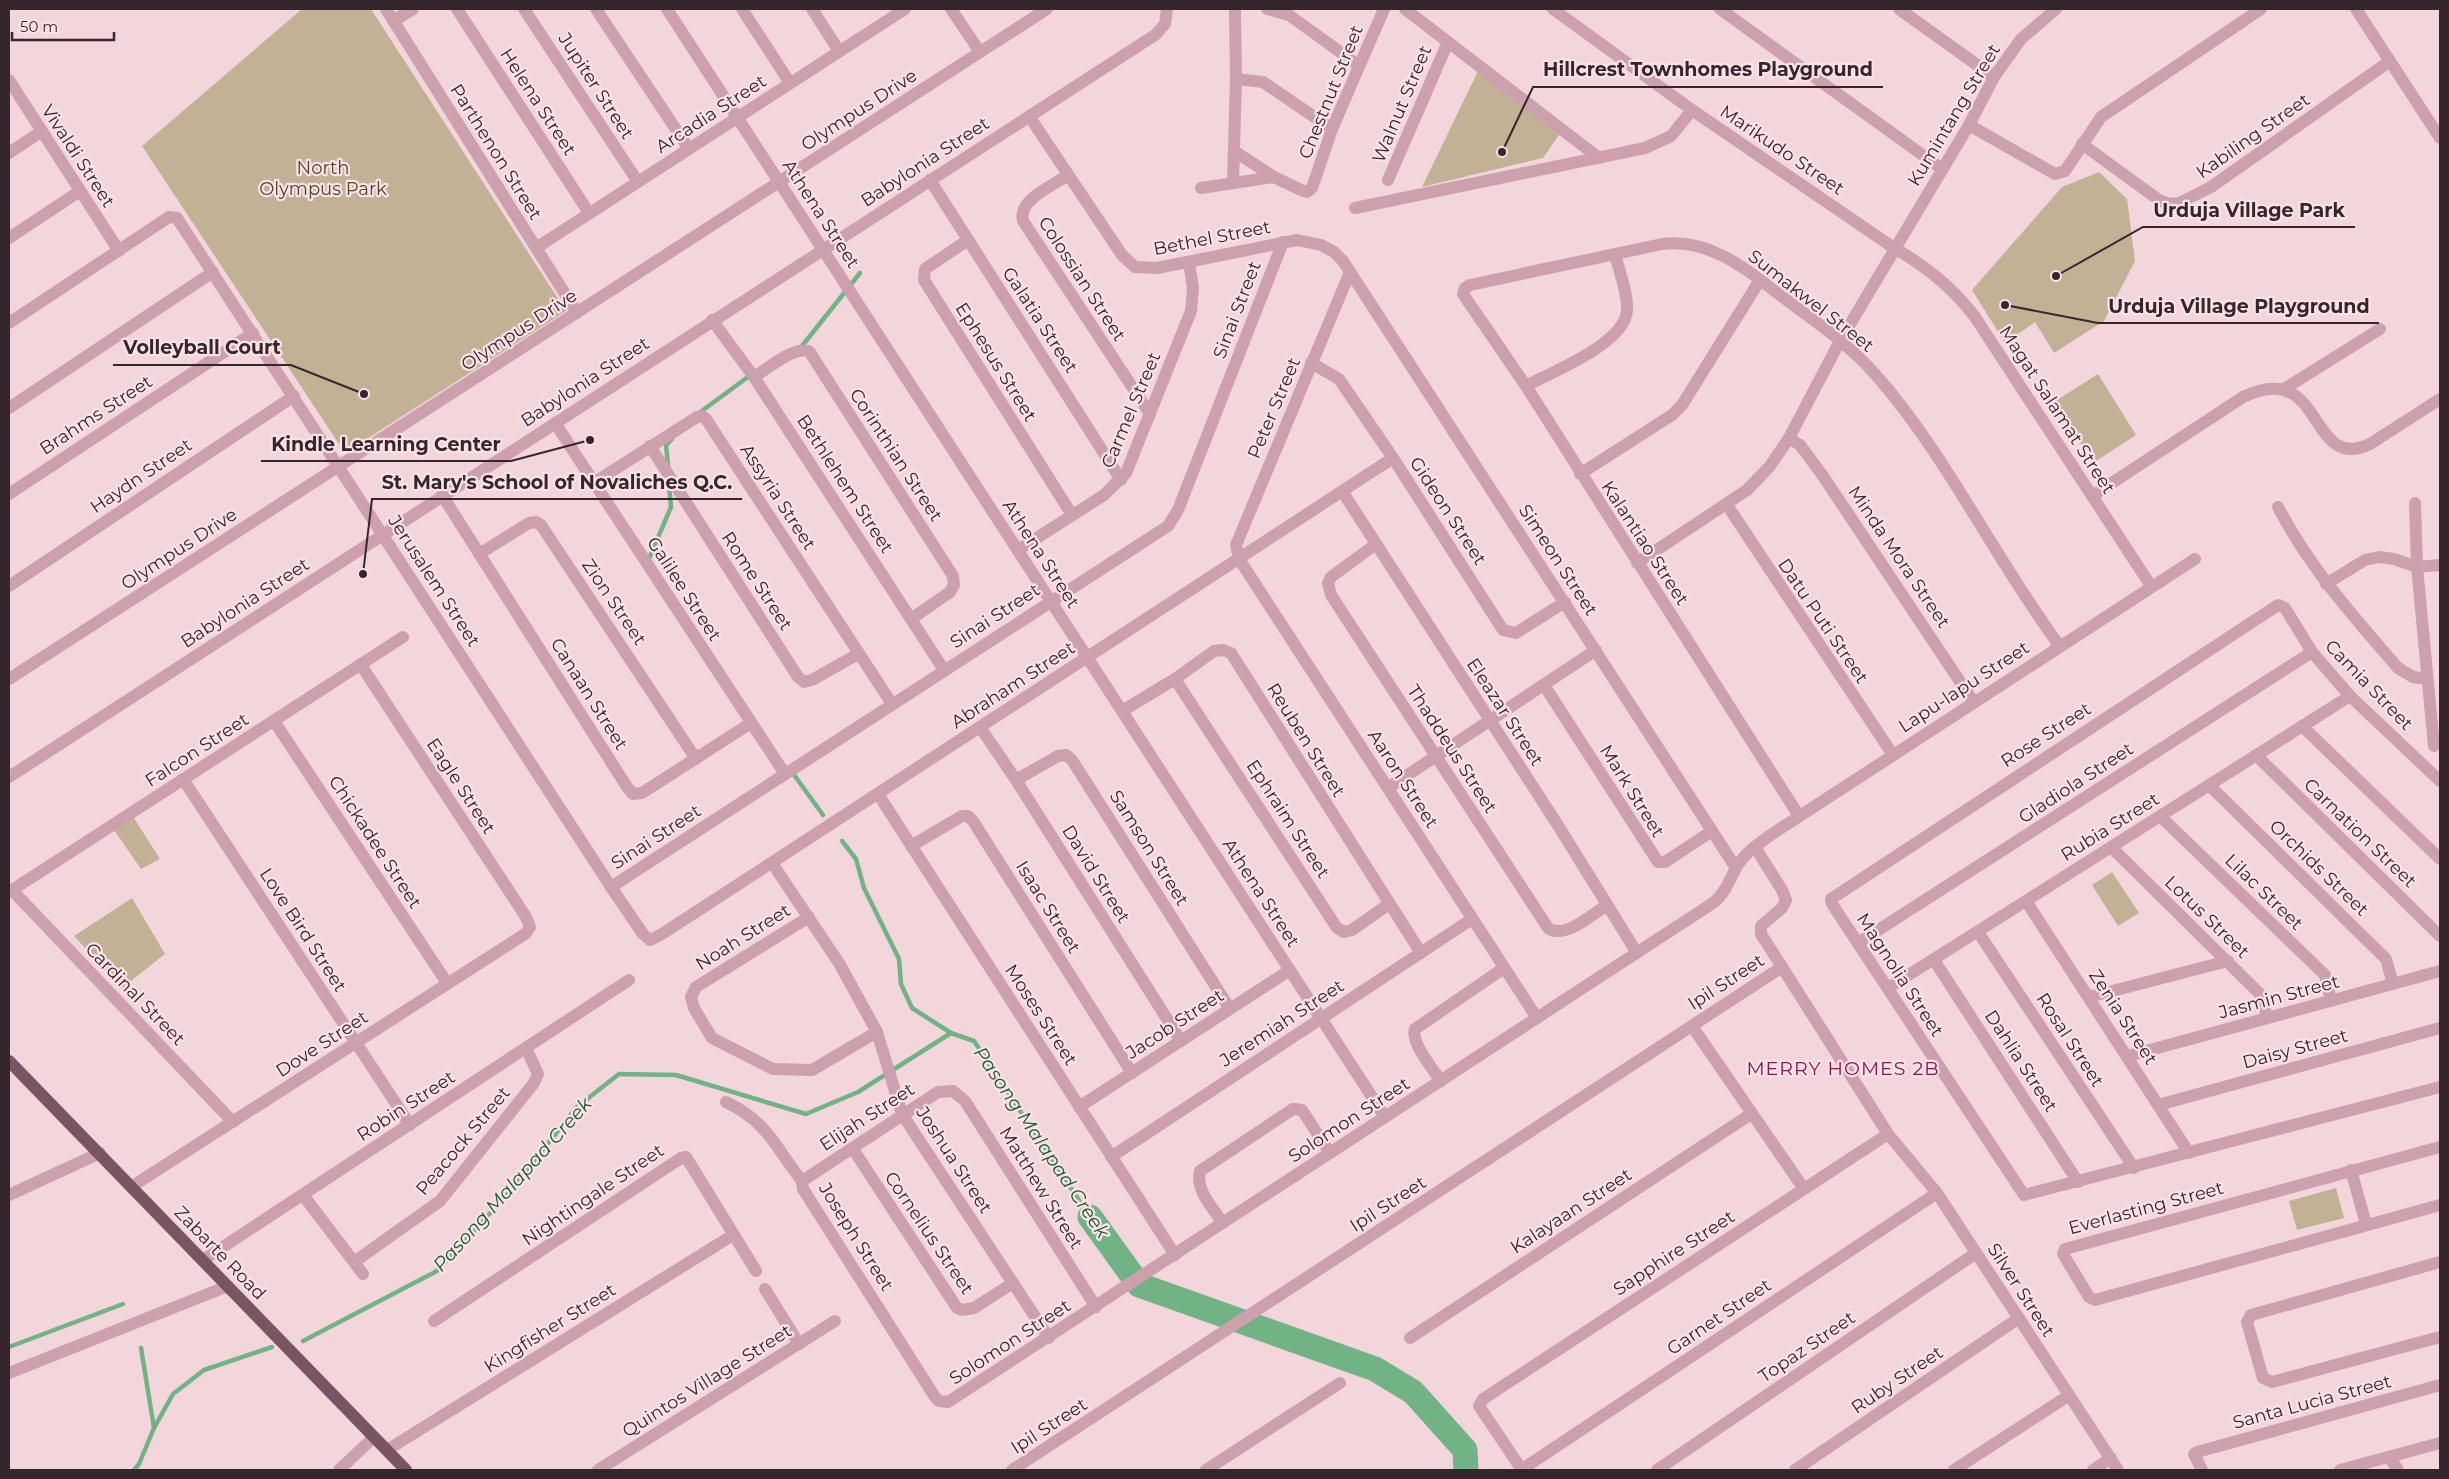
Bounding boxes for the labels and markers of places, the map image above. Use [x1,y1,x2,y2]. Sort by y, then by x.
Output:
callout: Hillcrest Townhomes Playground [1533,53,1883,87]
callout: Urduja Village Park [2143,193,2355,227]
callout: Urduja Village Playground [2098,289,2379,323]
callout: Volleyball Court [113,331,291,365]
callout: Kindle Learning Center [261,427,511,461]
callout: St. Mary's School of Novaliches Q.C. [372,465,742,499]

